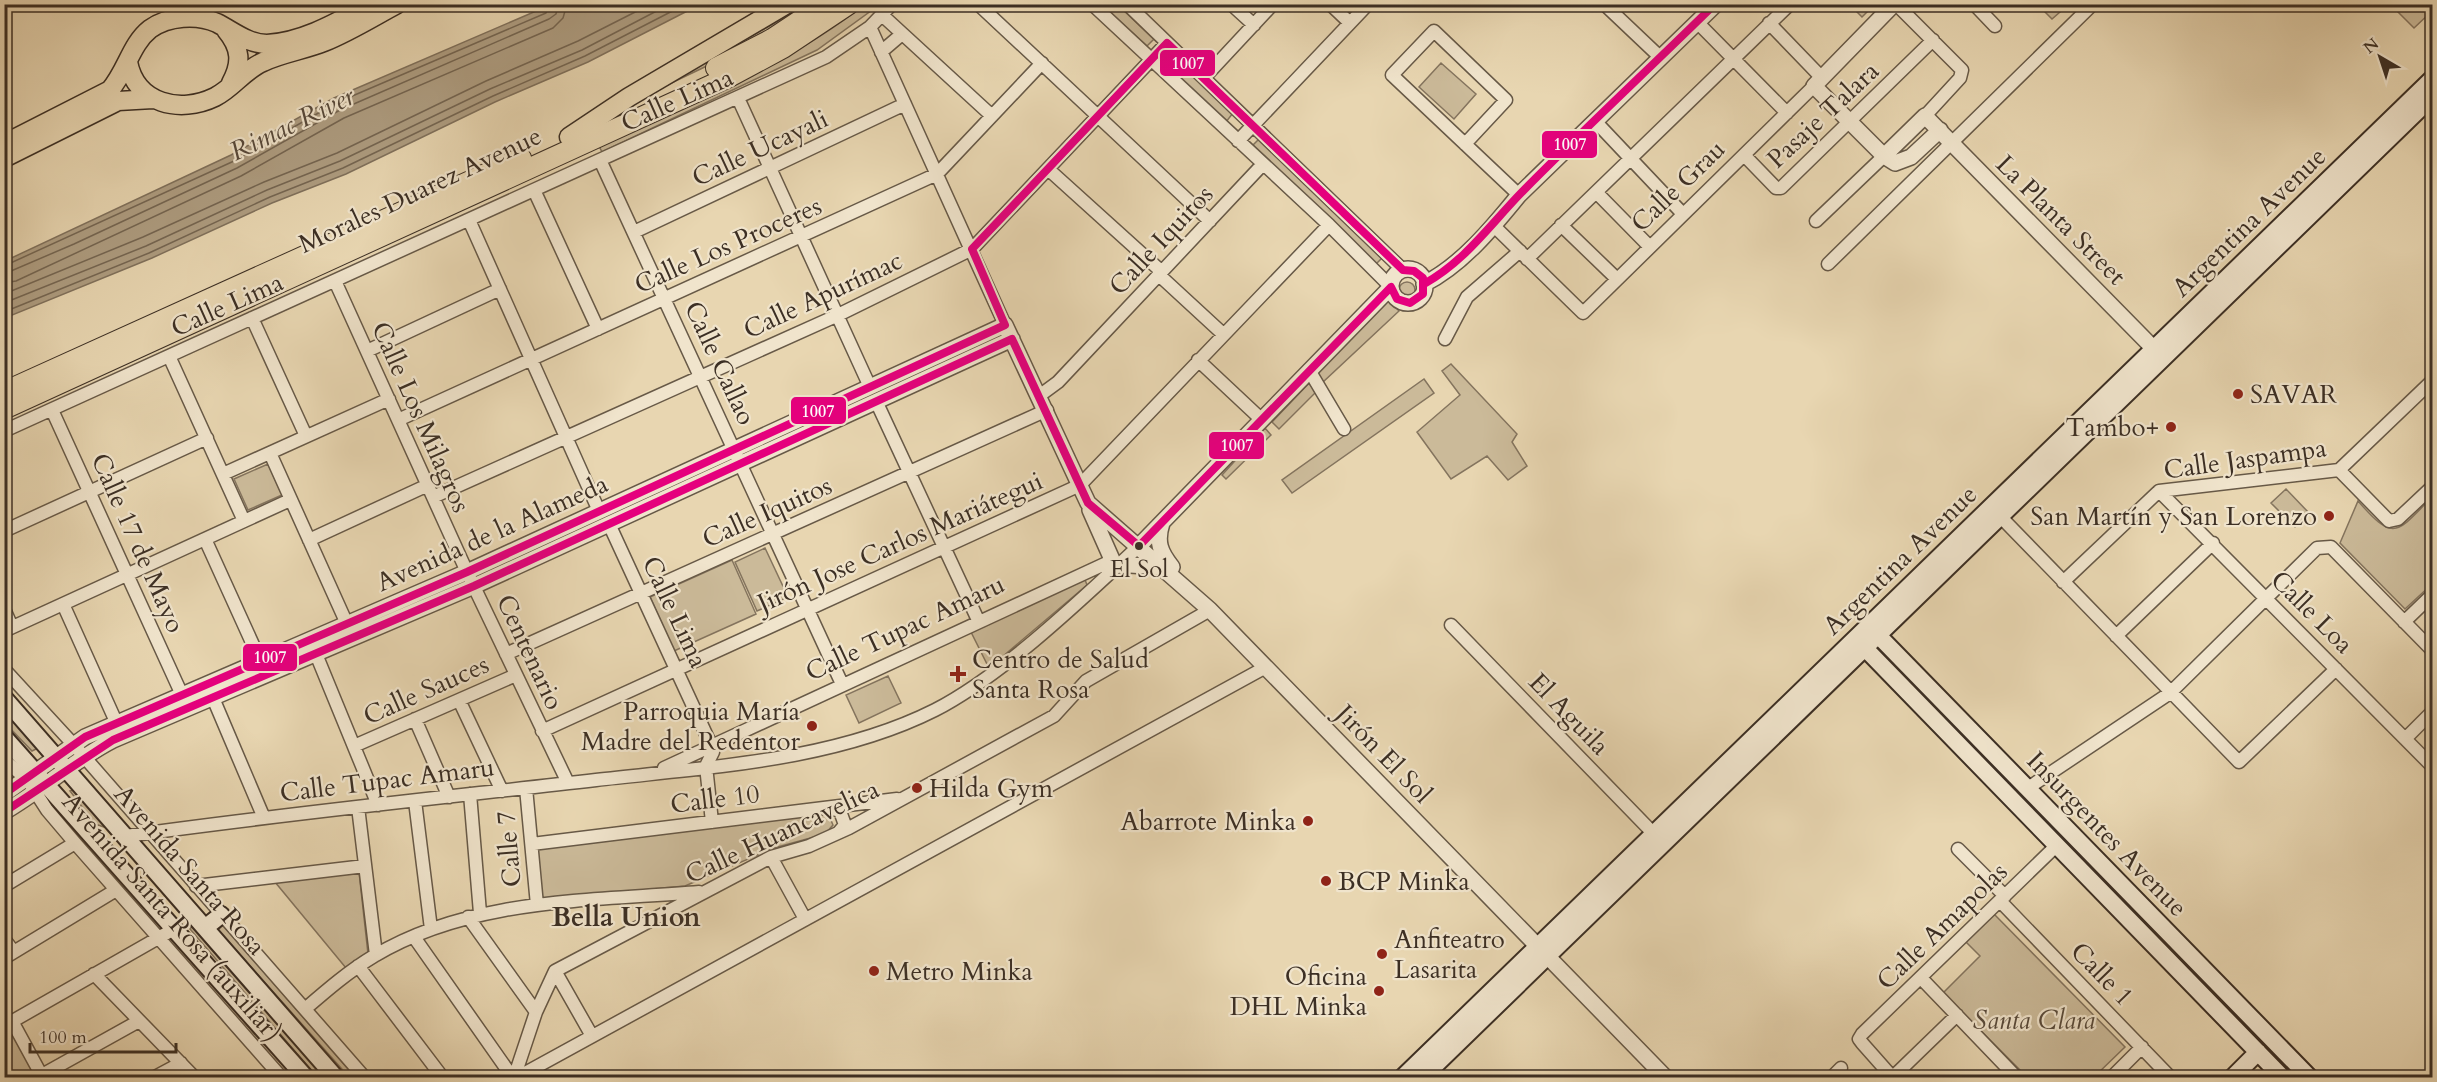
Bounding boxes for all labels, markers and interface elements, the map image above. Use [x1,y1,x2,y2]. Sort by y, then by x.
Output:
north arrow [2350,27,2410,87]
text: N [2359,33,2384,59]
line badge: 1007 [1159,49,1216,77]
text: 1007 [1172,53,1204,75]
street label: Pasaje Talara [1759,54,1887,176]
street label: Calle Lima [615,60,739,140]
water label: Rimac River [223,77,362,170]
street label: Calle Ucayali [686,101,834,195]
street label: Morales Duarez Avenue [293,118,547,262]
line badge: 1007 [1541,130,1598,159]
street label: Calle Grau [1623,132,1733,240]
text: 1007 [1554,134,1586,156]
street label: Argentina Avenue [2164,139,2334,305]
street label: La Planta Street [1988,147,2134,293]
street label: Calle Iquitos [1101,177,1221,303]
street label: Calle Los Proceres [629,188,827,302]
street label: Calle Apurímac [738,243,908,347]
street label: Calle Lima [165,265,289,345]
street label: Calle Callao [676,295,764,431]
street label: Calle Los Milagros [363,316,479,518]
place label: SAVAR [2250,377,2337,412]
marker: SAVAR [2231,387,2245,401]
line badge: 1007 [790,396,847,425]
text: 1007 [802,401,834,423]
place label: Tambo+ [2065,410,2159,445]
marker: Tambo+ [2164,420,2178,434]
street label: Calle Jaspampa [2161,430,2329,488]
line badge: 1007 [1208,431,1265,460]
text: 1007 [1221,435,1253,457]
street label: Calle 17 de Mayo [83,448,193,638]
street label: Jirón Jose Carlos Mariátegui [748,463,1048,622]
street label: Avenida de la Alameda [371,466,613,600]
street label: Calle Iquitos [697,468,837,556]
street label: Argentina Avenue [1815,477,1985,643]
place label: San Martín y San Lorenzo [2030,499,2317,534]
marker: San Martín y San Lorenzo [2322,509,2336,523]
marker: El Sol [1133,540,1145,552]
street label: Calle Lima [634,550,716,674]
place label: El Sol [1110,553,1168,586]
street label: Calle Loa [2263,563,2361,661]
street label: Calle Tupac Amaru [800,567,1010,689]
street label: Centenario [488,589,572,715]
place label: Centro de Salud Santa Rosa [972,642,1149,707]
line badge: 1007 [242,643,298,672]
text: 1007 [254,647,286,669]
street label: Calle Sauces [358,647,494,733]
marker: Centro de Salud Santa Rosa [949,665,967,683]
street label: El Aguila [1521,665,1617,763]
place label: Parroquia María Madre del Redentor [581,694,801,759]
street label: Jirón El Sol [1325,694,1440,811]
marker: Parroquia María Madre del Redentor [805,719,819,733]
street label: Insurgentes Avenue [2019,744,2195,924]
street label: Calle Tupac Amaru [278,749,496,811]
place label: Hilda Gym [929,771,1053,806]
street label: Calle Huancavelica [679,772,885,892]
street label: Calle 10 [668,776,762,822]
street label: Avenida Santa Rosa [106,777,274,963]
marker: Hilda Gym [910,781,924,795]
street label: Avenida Santa Rosa (auxiliar) [54,785,290,1049]
place label: Abarrote Minka [1121,804,1296,839]
street label: Calle 7 [488,809,530,889]
marker: Abarrote Minka [1301,814,1315,828]
street label: Calle Amapolas [1869,855,2015,997]
place label: BCP Minka [1338,864,1470,899]
marker: BCP Minka [1319,874,1333,888]
district label: Bella Union [551,899,701,936]
place label: Anfiteatro Lasarita [1394,922,1505,987]
street label: Calle 1 [2063,934,2141,1014]
marker: Anfiteatro Lasarita [1375,947,1389,961]
place label: Metro Minka [886,954,1033,989]
place label: Oficina DHL Minka [1230,959,1367,1024]
marker: Metro Minka [867,964,881,978]
marker: Oficina DHL Minka [1372,984,1386,998]
park label: Santa Clara [1973,1003,2095,1038]
scale bar [30,1016,176,1054]
text: 100 m [39,1025,87,1050]

